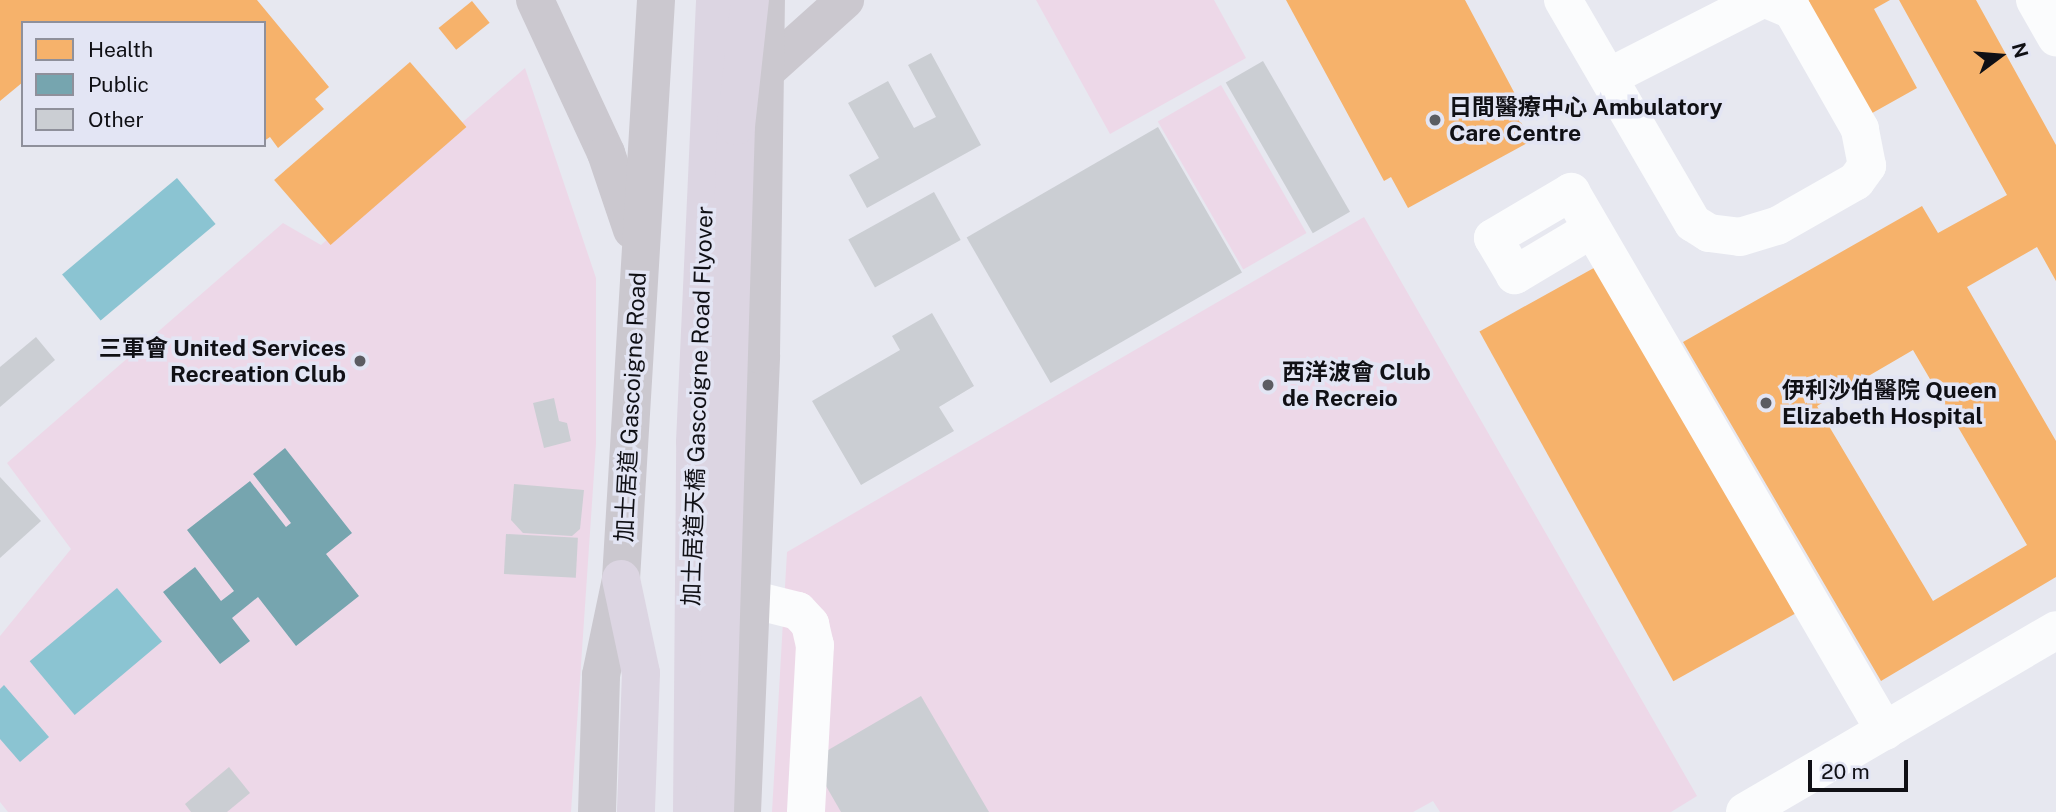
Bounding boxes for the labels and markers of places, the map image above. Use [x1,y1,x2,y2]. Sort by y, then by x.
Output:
place label: 日間醫療中心 Ambulatory Care Centre [1449,93,1722,147]
marker: 日間醫療中心 Ambulatory Care Centre [1427,112,1443,128]
place label: 三軍會 United Services Recreation Club [99,334,346,388]
marker: 三軍會 United Services Recreation Club [352,353,368,369]
place label: 西洋波會 Club de Recreio [1282,358,1431,412]
place label: 伊利沙伯醫院 Queen Elizabeth Hospital [1782,376,1997,430]
marker: 西洋波會 Club de Recreio [1260,377,1276,393]
marker: 伊利沙伯醫院 Queen Elizabeth Hospital [1756,393,1776,413]

